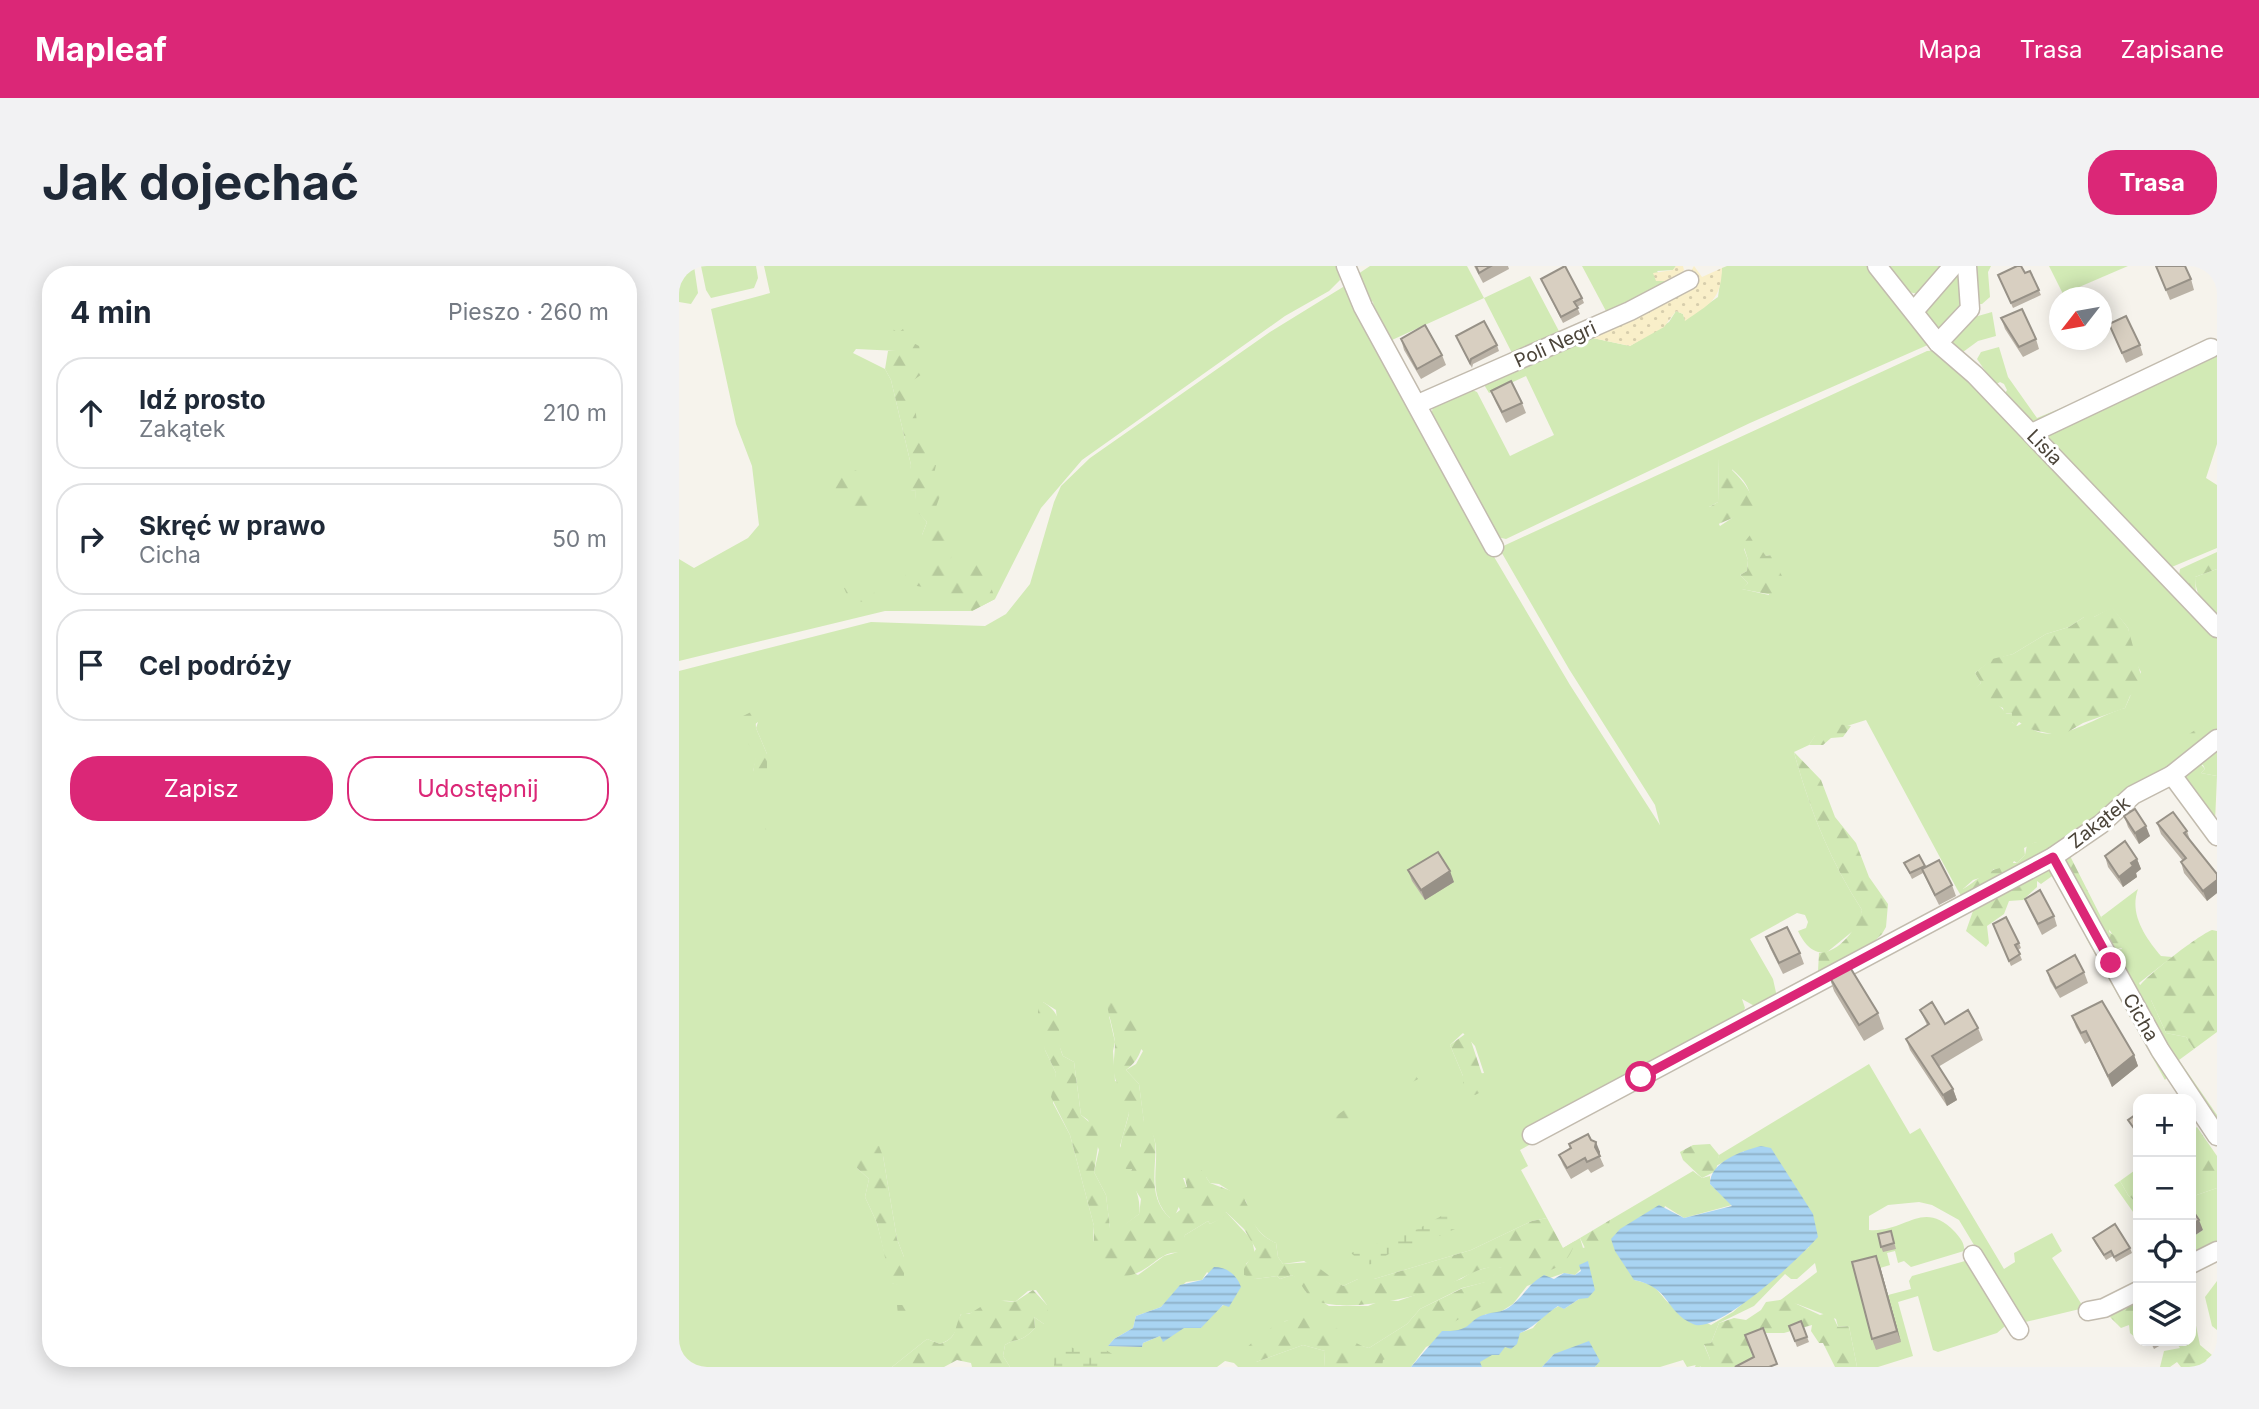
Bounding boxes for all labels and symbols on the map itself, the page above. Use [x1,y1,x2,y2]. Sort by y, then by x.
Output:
north arrow [2049,287,2112,350]
street label: Poli Negri [1511,316,1600,373]
street label: Lisia [2022,425,2067,470]
street label: Zakątek [2064,791,2135,853]
route end [2095,947,2126,978]
street label: Cicha [2118,989,2163,1045]
route start [1625,1061,1656,1092]

